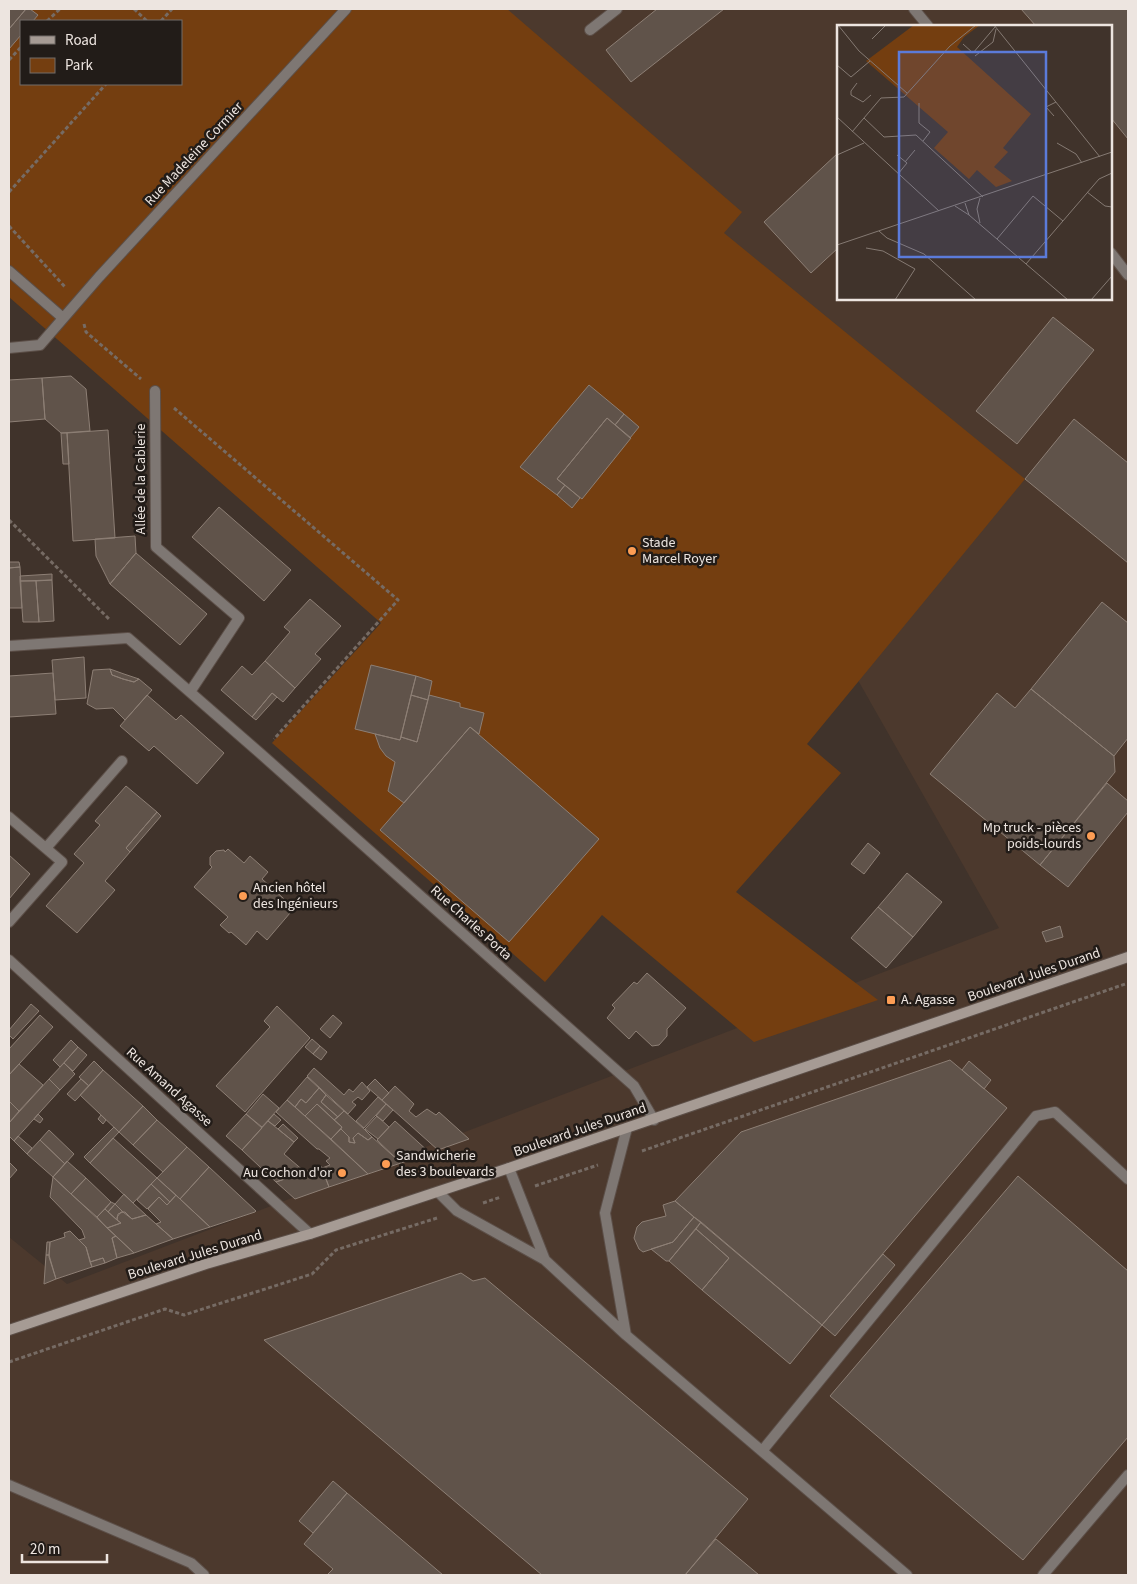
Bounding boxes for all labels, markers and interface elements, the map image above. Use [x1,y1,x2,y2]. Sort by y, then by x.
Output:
legend [20,20,182,85]
inset map [837,25,1112,300]
text: Road [65,30,97,51]
text: Park [65,55,94,76]
street label: Rue Madeleine Cormier [140,97,248,211]
street label: Allée de la Cablerie [131,423,151,534]
place label: Stade Marcel Royer [642,533,717,569]
marker: Stade Marcel Royer [626,545,638,557]
place label: Mp truck - pièces poids-lourds [983,818,1081,854]
marker: Mp truck - pièces poids-lourds [1085,830,1097,842]
place label: Ancien hôtel des Ingénieurs [253,878,338,914]
street label: Rue Charles Porta [426,881,516,965]
marker: Ancien hôtel des Ingénieurs [237,890,249,902]
street label: Boulevard Jules Durand [965,943,1103,1007]
place label: A. Agasse [901,990,955,1010]
marker: A. Agasse [885,994,897,1006]
street label: Rue Amand Agasse [121,1043,217,1131]
street label: Boulevard Jules Durand [511,1098,649,1162]
place label: Sandwicherie des 3 boulevards [396,1146,494,1182]
marker: Sandwicherie des 3 boulevards [380,1158,392,1170]
place label: Au Cochon d'or [243,1163,332,1183]
marker: Au Cochon d'or [336,1167,348,1179]
street label: Boulevard Jules Durand [125,1225,265,1285]
scale bar [22,1532,108,1564]
text: 20 m [30,1539,60,1560]

